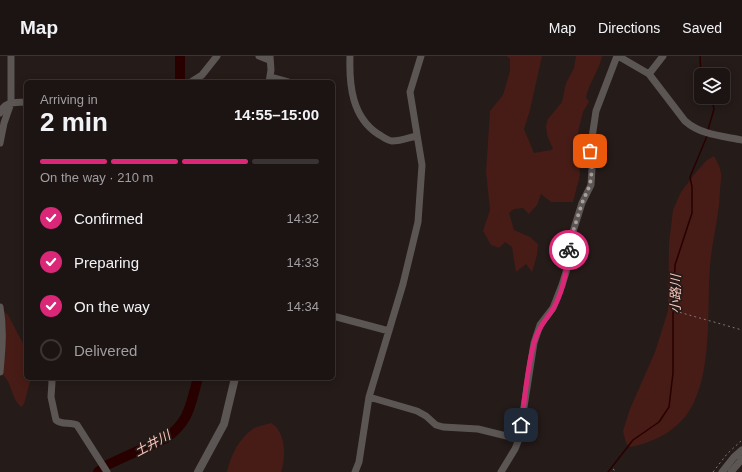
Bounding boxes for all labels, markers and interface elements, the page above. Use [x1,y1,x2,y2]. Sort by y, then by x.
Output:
text: Map [20,17,58,38]
text: Map [549,20,576,36]
text: Directions [598,20,660,36]
text: Saved [682,20,722,36]
map controls [694,68,730,104]
button: layers [694,68,730,104]
text: Arriving in [40,92,98,107]
text: 14:55–15:00 [234,106,319,123]
text: 2 min [40,107,108,137]
pin [573,134,607,168]
icon: bag [579,140,601,162]
text: On the way · 210 m [40,170,153,185]
icon: check [40,207,62,229]
text: Confirmed [74,210,143,227]
text: 14:32 [286,211,319,226]
courier [549,230,589,270]
icon: bike [558,239,580,261]
icon: check [40,251,62,273]
text: Preparing [74,254,139,271]
text: 14:33 [286,255,319,270]
water label: 小路川 [668,272,683,314]
icon: check [40,295,62,317]
text: On the way [74,298,150,315]
text: 14:34 [286,299,319,314]
text: Delivered [74,342,137,359]
pin [504,408,538,442]
icon: home [510,414,532,436]
water label: 土井川 [131,427,175,459]

